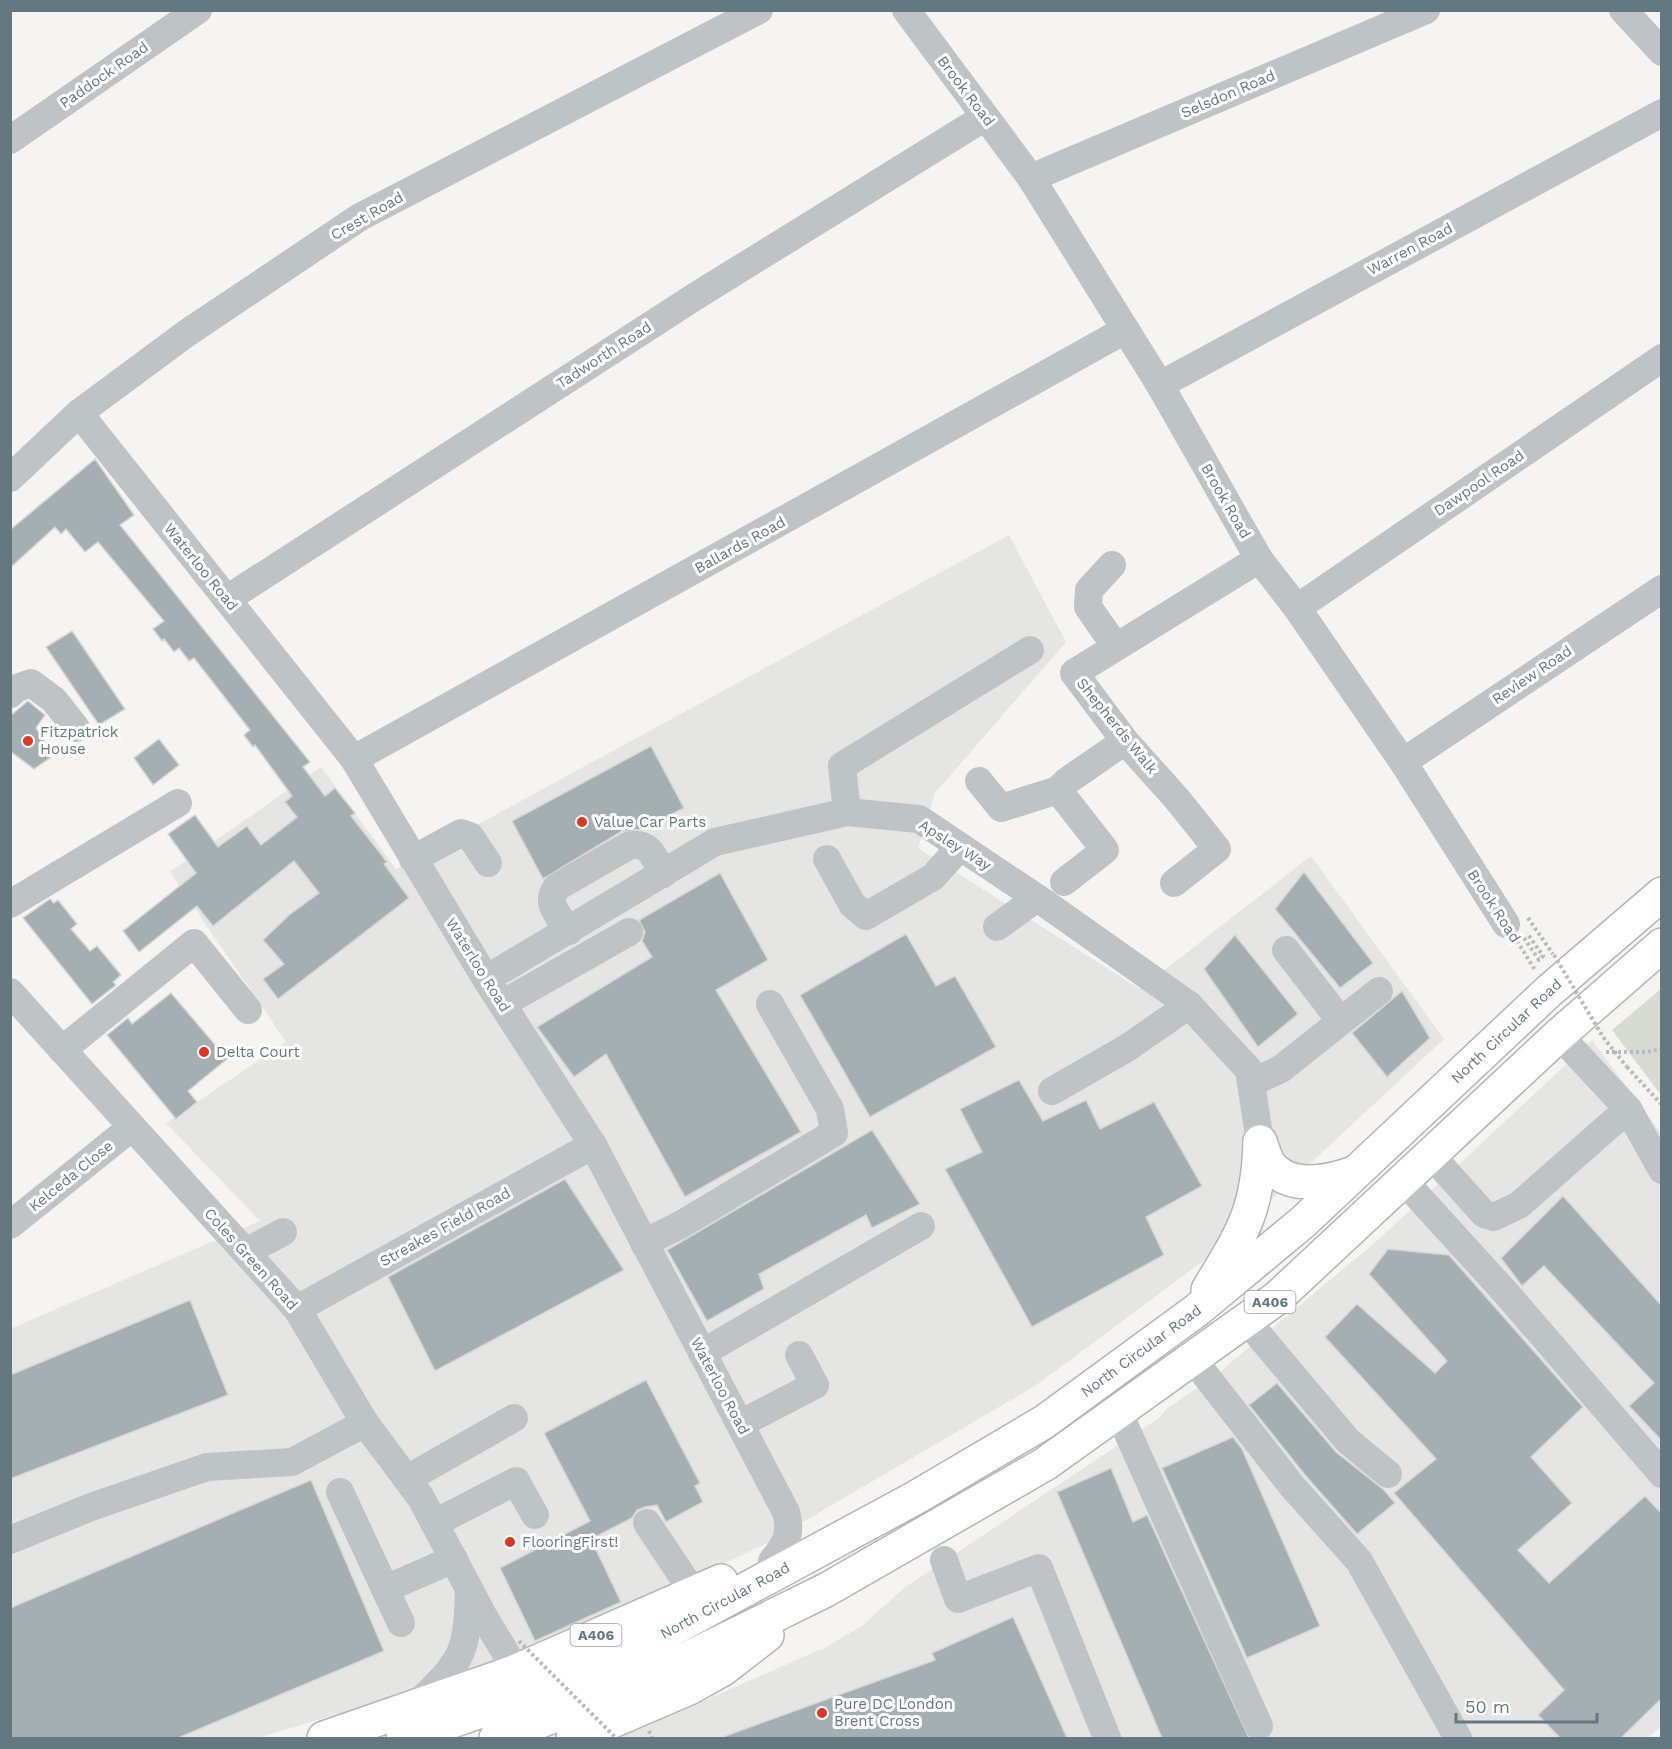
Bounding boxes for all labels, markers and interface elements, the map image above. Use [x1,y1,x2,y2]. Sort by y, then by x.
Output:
street label: Paddock Road [56,38,152,112]
street label: Brook Road [934,52,998,130]
street label: Selsdon Road [1178,66,1278,122]
street label: Crest Road [328,188,406,244]
street label: Warren Road [1364,219,1456,279]
street label: Tadworth Road [553,318,655,392]
street label: Dawpool Road [1430,446,1528,520]
street label: Brook Road [1197,460,1255,542]
street label: Ballards Road [692,513,788,577]
street label: Waterloo Road [160,520,242,614]
street label: Review Road [1489,642,1575,708]
street label: Shepherds Walk [1073,674,1162,778]
place label: Fitzpatrick House [40,723,119,758]
marker: Fitzpatrick House [21,734,35,748]
place label: Value Car Parts [594,813,706,831]
marker: Value Car Parts [575,815,589,829]
street label: Apsley Way [916,816,995,874]
street label: Brook Road [1464,866,1524,946]
street label: Waterloo Road [442,915,514,1015]
street label: North Circular Road [1447,975,1565,1087]
place label: Delta Court [216,1043,301,1061]
marker: Delta Court [197,1045,211,1059]
street label: Kelceda Close [25,1137,117,1215]
street label: Streakes Field Road [377,1184,513,1270]
street label: Coles Green Road [201,1204,301,1314]
road number: A406 [1244,1291,1296,1313]
street label: North Circular Road [1077,1301,1205,1401]
street label: Waterloo Road [687,1334,753,1438]
place label: FlooringFirst! [522,1533,618,1551]
marker: FlooringFirst! [503,1535,517,1549]
street label: North Circular Road [657,1558,793,1643]
road number: A406 [570,1624,622,1646]
scale bar [1456,1686,1597,1724]
place label: Pure DC London Brent Cross [834,1695,953,1730]
text: 50 m [1465,1696,1510,1717]
marker: Pure DC London Brent Cross [815,1706,829,1720]

